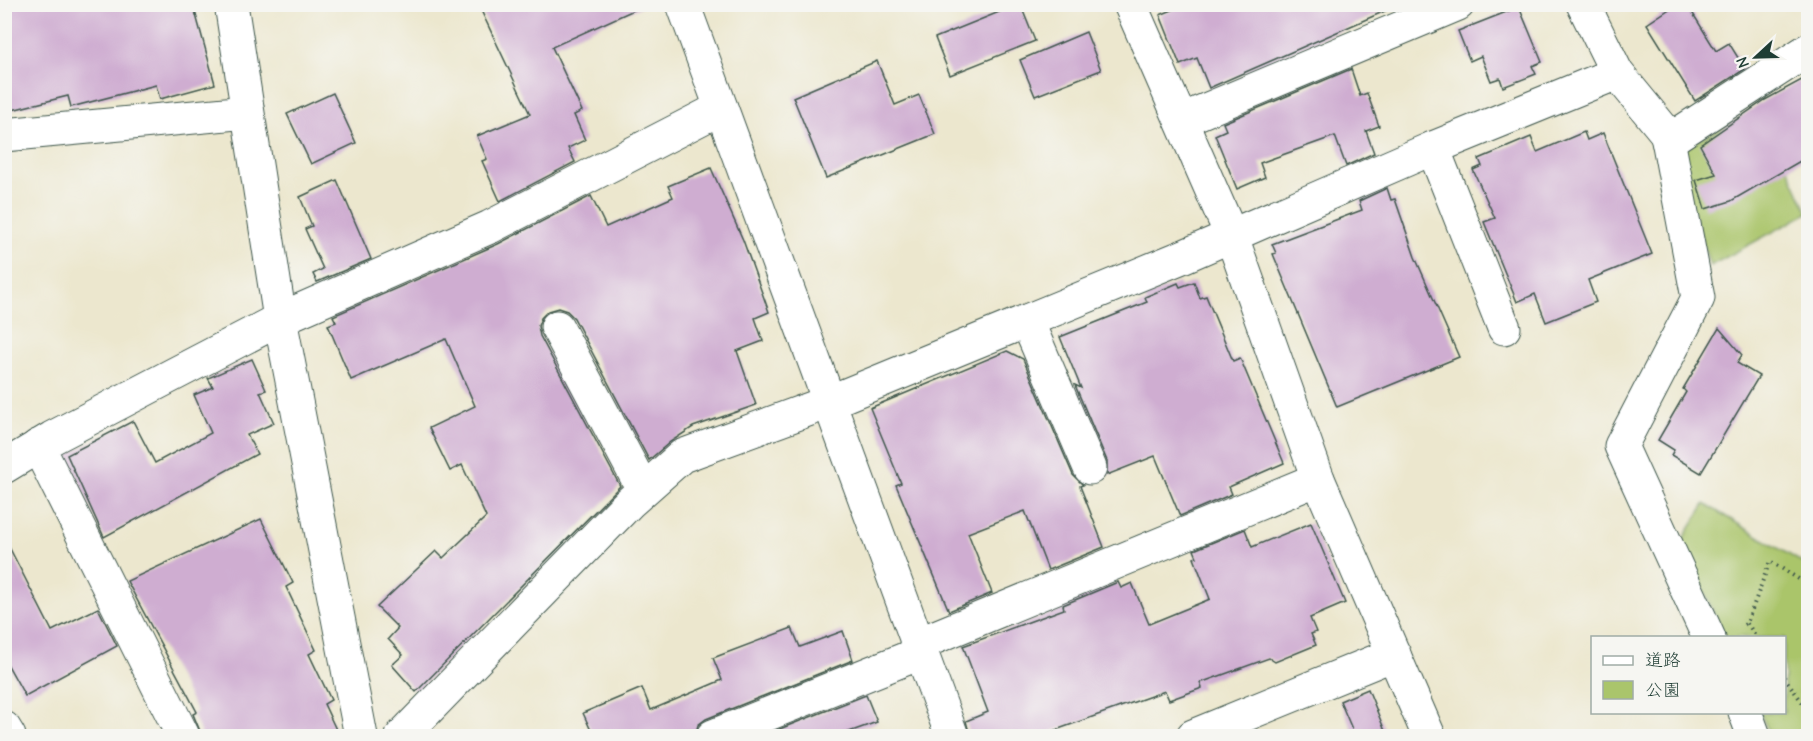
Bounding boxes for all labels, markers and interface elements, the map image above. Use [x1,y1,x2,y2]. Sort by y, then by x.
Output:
north arrow [1726,27,1786,87]
text: N [1733,54,1753,70]
legend [1591,636,1786,714]
text: 道路 [1645,650,1681,671]
text: 公園 [1645,680,1681,701]

